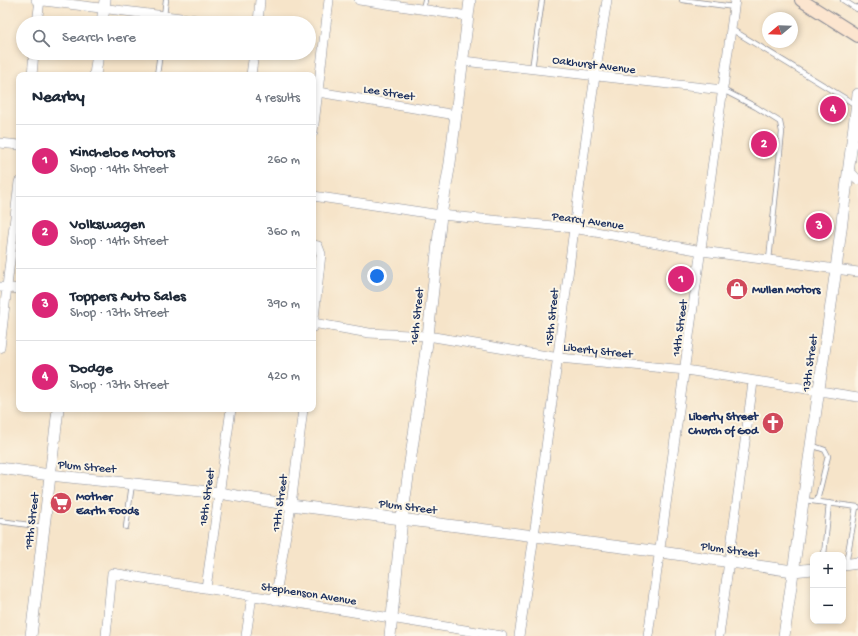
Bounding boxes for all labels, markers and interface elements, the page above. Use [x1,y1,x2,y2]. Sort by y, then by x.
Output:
north arrow [762,12,798,48]
search box [16,16,316,60]
icon: search [30,27,52,49]
text: Search here [62,29,136,47]
street label: Oakhurst Avenue [551,54,637,78]
street label: Lee Street [362,83,416,105]
text: Nearby [32,88,85,108]
text: 4 results [256,91,300,106]
pin: 4 [820,94,846,124]
pin: 2 [751,129,777,159]
text: Kincheloe Motors [70,144,175,162]
text: 1 [42,153,48,168]
text: 260 m [267,153,300,168]
text: Shop · 14th Street [70,162,168,177]
street label: Pearcy Avenue [550,210,625,234]
pin: 3 [806,211,832,241]
text: Volkswagen [70,216,145,234]
text: 2 [42,225,48,240]
text: 360 m [267,225,300,240]
text: Shop · 14th Street [70,234,168,249]
pin: 1 [668,264,694,294]
your location [367,266,387,286]
shop icon: Mullen Motors [724,276,750,302]
place label: Mullen Motors [752,284,821,298]
street label: 16th Street [408,286,428,346]
street label: 15th Street [543,287,563,347]
text: Toppers Auto Sales [70,288,186,306]
text: 3 [42,297,48,312]
text: 390 m [267,297,300,312]
street label: 14th Street [670,298,692,358]
text: Shop · 13th Street [70,306,168,321]
street label: 13th Street [800,333,822,394]
street label: Liberty Street [563,341,634,363]
text: Dodge [70,360,113,378]
text: 4 [42,369,48,384]
text: 420 m [268,369,300,384]
text: Shop · 13th Street [70,378,168,393]
church icon: Liberty Street Church of God [760,410,786,436]
place label: Liberty Street Church of God [687,411,760,439]
street label: Plum Street [56,458,118,478]
street label: 18th Street [197,467,219,528]
street label: 17th Street [270,473,292,534]
supermarket icon: Mother Earth Foods [48,490,74,516]
street label: 19th Street [22,491,44,551]
place label: Mother Earth Foods [75,491,139,519]
street label: Plum Street [377,497,439,519]
street label: Plum Street [699,540,761,562]
map controls [810,552,846,624]
button: + [810,552,846,588]
street label: Stephenson Avenue [260,581,358,610]
button: − [810,588,846,624]

